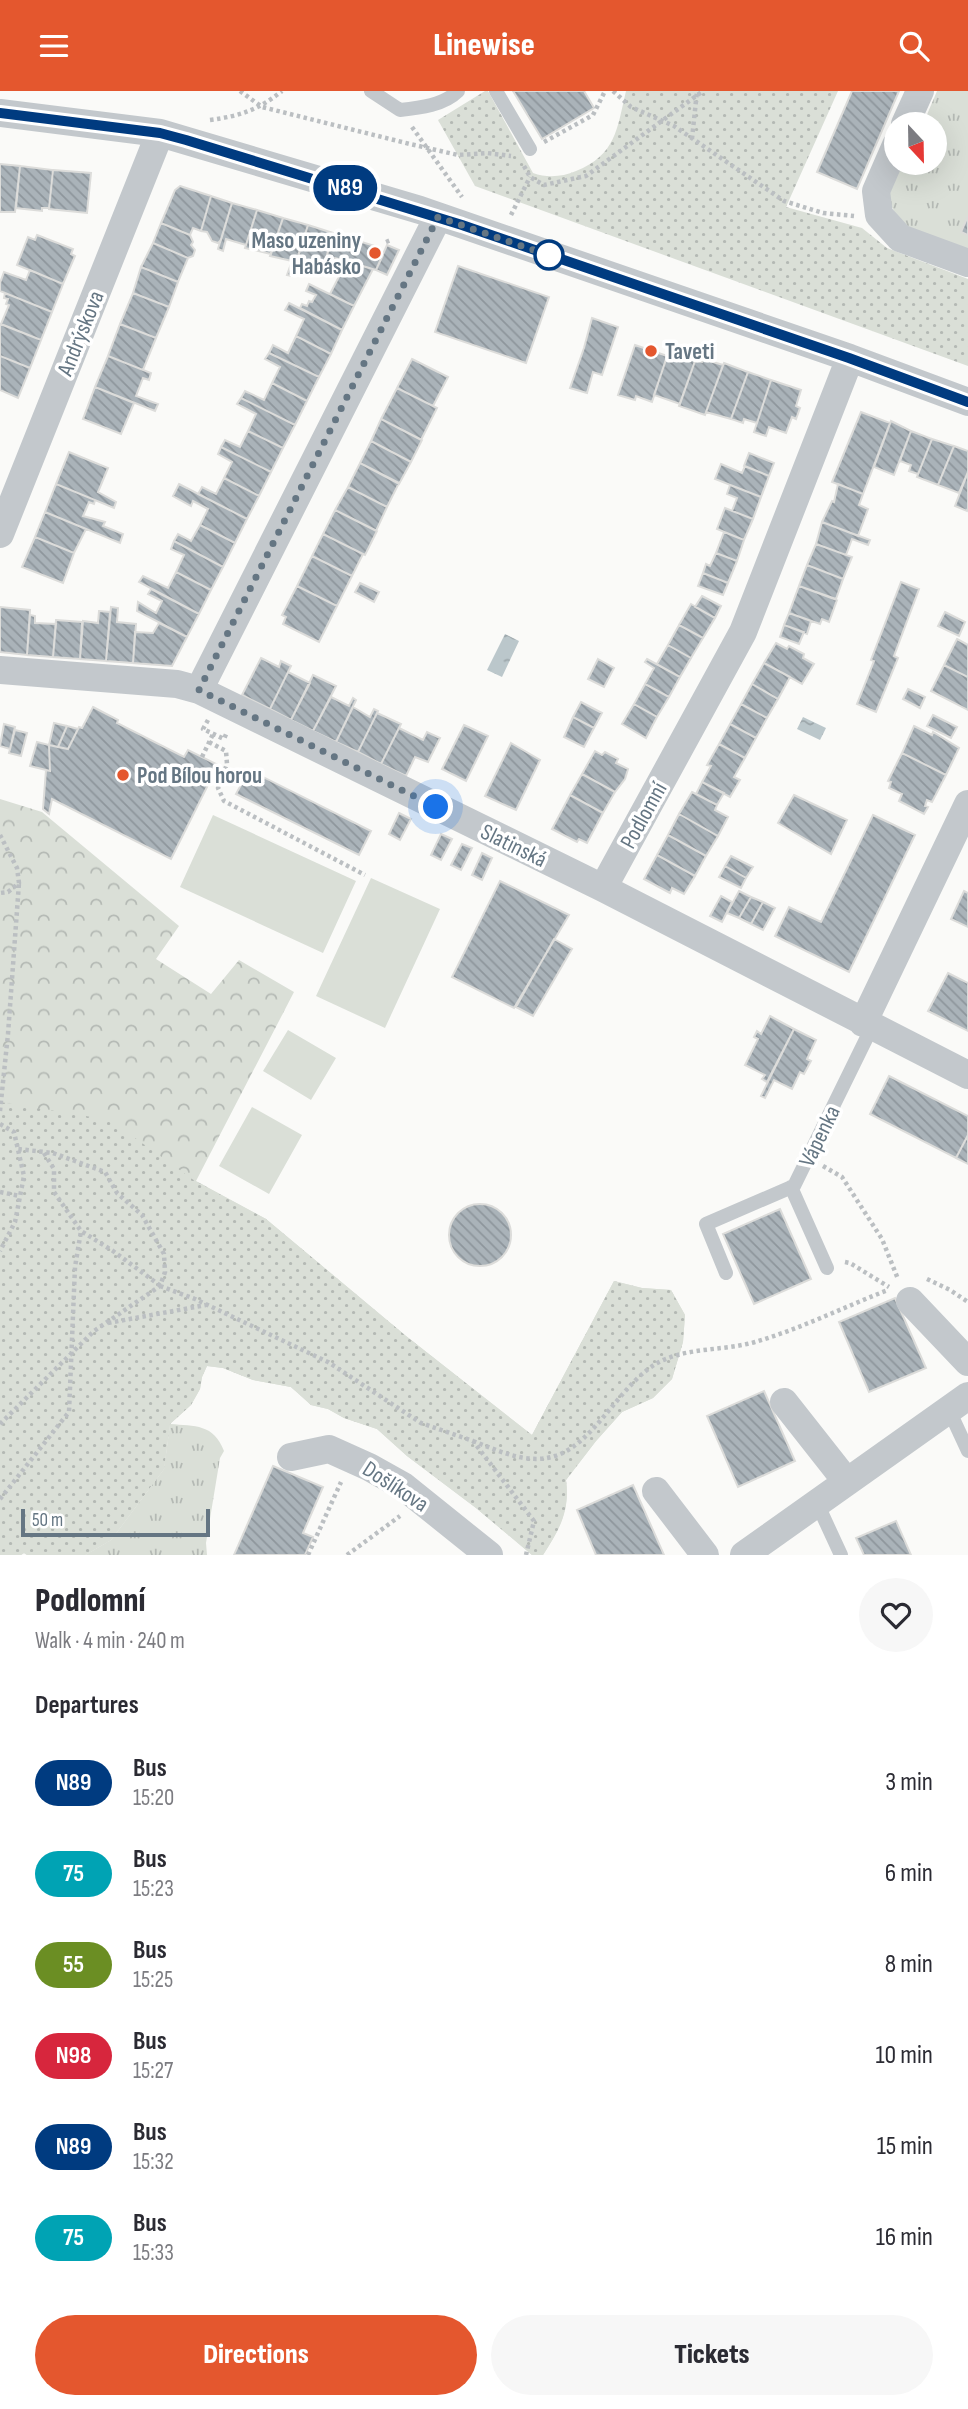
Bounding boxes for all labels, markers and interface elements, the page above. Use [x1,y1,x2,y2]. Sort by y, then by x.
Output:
text: Linewise [433,26,535,65]
icon: menu [35,27,73,65]
icon: search [895,27,933,65]
north arrow [884,112,947,175]
map controls [884,112,947,175]
line badge: N89 [305,165,385,211]
text: N89 [327,173,363,202]
place label: Maso uzeniny Habásko [252,227,361,281]
unlabelled marker [534,240,564,270]
marker: Maso uzeniny Habásko [367,245,383,261]
street label: Andrýskova [51,287,111,381]
place label: Taveti [665,338,714,366]
marker: Taveti [643,343,659,359]
place label: Pod Bílou horou [137,762,262,790]
marker: Pod Bílou horou [115,767,131,783]
street label: Podlomní [614,777,674,854]
your location [418,789,453,824]
street label: Slatinská [476,818,551,874]
street label: Vápenka [793,1101,847,1172]
street label: Došlíkova [357,1455,434,1518]
scale bar [21,1506,210,1538]
text: 50 m [32,1509,63,1532]
button: heart [859,1578,933,1652]
text: Podlomní [35,1581,145,1621]
text: Walk · 4 min · 240 m [35,1627,185,1655]
text: Departures [35,1690,139,1721]
text: Bus [133,1753,167,1784]
text: 3 min [885,1767,933,1798]
text: N89 [56,1768,91,1797]
text: 15:20 [133,1784,174,1812]
text: Bus [133,1844,167,1875]
text: 6 min [885,1858,933,1889]
text: 75 [63,1859,84,1888]
text: 15:23 [133,1875,174,1903]
text: Bus [133,1935,167,1966]
text: 8 min [885,1949,933,1980]
text: 55 [63,1950,84,1979]
text: 15:25 [133,1966,173,1994]
text: Bus [133,2026,167,2057]
text: 10 min [876,2040,933,2071]
text: N98 [56,2041,91,2070]
text: 15:27 [133,2057,173,2085]
text: Bus [133,2117,167,2148]
text: 15 min [877,2131,933,2162]
text: N89 [56,2132,91,2161]
text: 15:32 [133,2148,174,2176]
text: Bus [133,2208,167,2239]
text: 16 min [876,2222,933,2253]
text: 75 [63,2223,84,2252]
text: 15:33 [133,2239,174,2267]
button: Directions [35,2315,477,2395]
button: Tickets [491,2315,933,2395]

